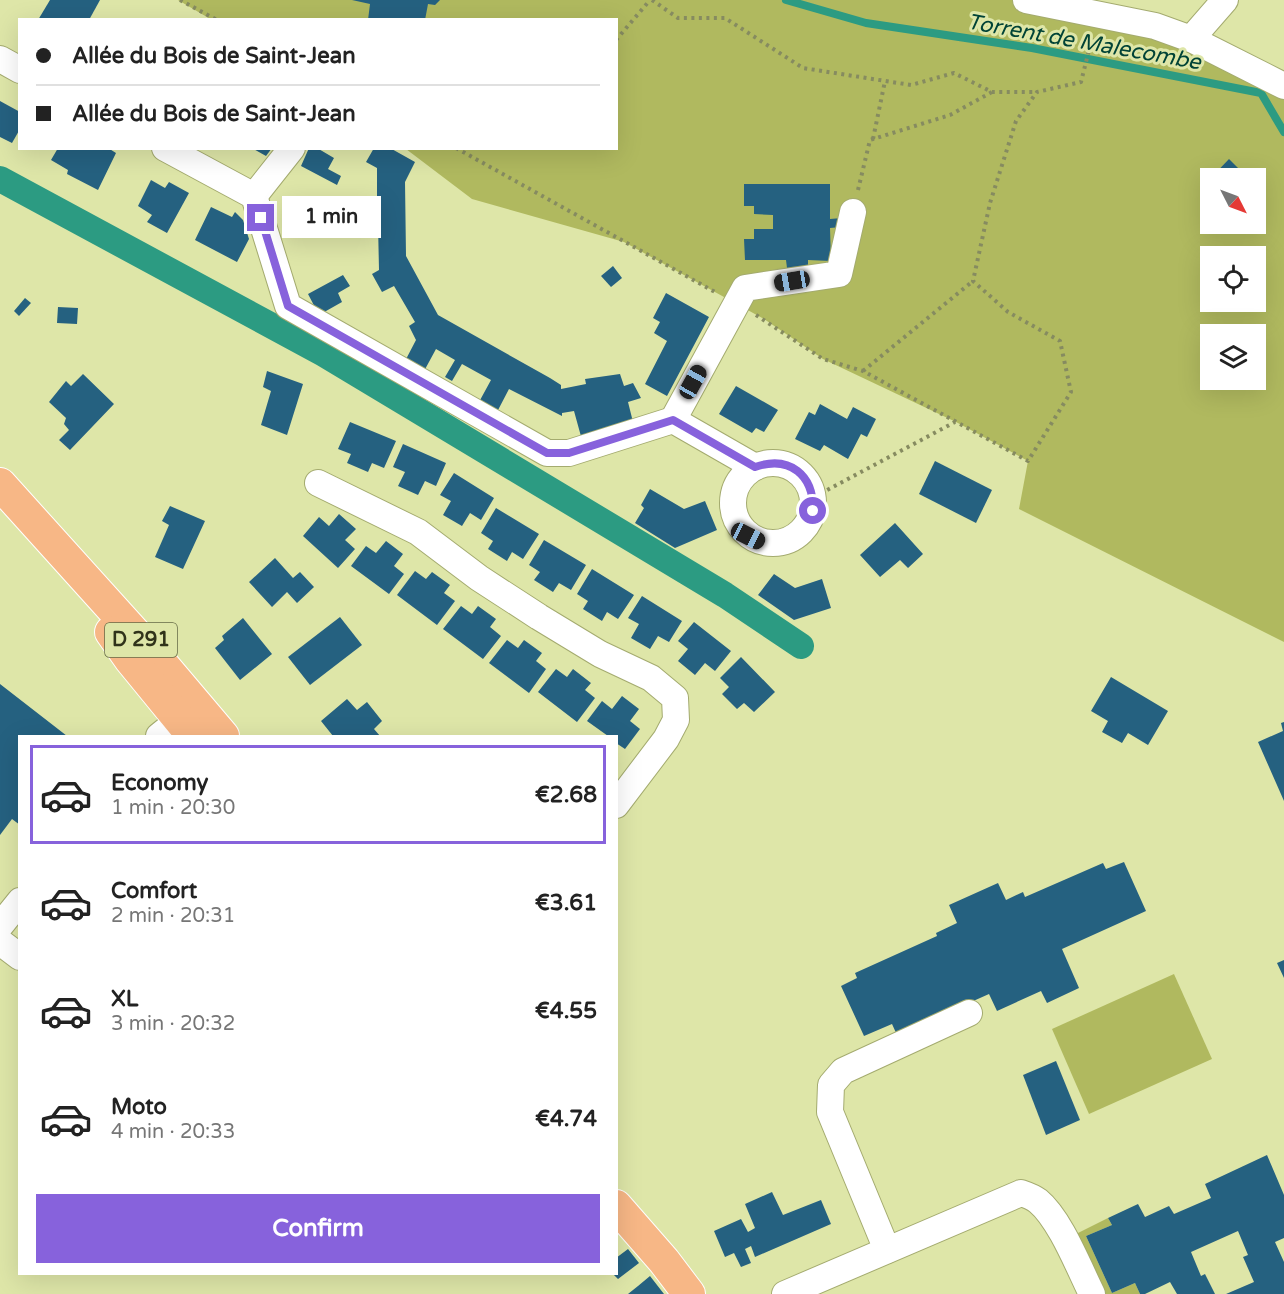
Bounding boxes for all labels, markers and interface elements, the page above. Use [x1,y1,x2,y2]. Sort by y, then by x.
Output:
water label: Torrent de Malecombe [965,9,1204,76]
text: Allée du Bois de Saint-Jean [72,43,356,69]
text: Allée du Bois de Saint-Jean [72,101,356,127]
north arrow [1200,168,1266,234]
map controls [1200,168,1266,390]
callout: 1 min [282,197,381,239]
route end [247,204,274,231]
text: 1 min [305,205,358,229]
button: locate [1200,246,1266,312]
car [773,269,811,293]
button: layers [1200,324,1266,390]
car [676,362,710,402]
route start [799,497,826,524]
car [728,520,768,552]
road number: D 291 [105,623,177,657]
icon: car [39,768,93,822]
text: Economy [111,770,208,796]
text: €2.68 [535,782,597,808]
text: 1 min · 20:30 [111,796,235,820]
icon: car [39,876,93,930]
text: Comfort [111,878,197,904]
text: €3.61 [535,890,597,916]
text: 2 min · 20:31 [111,904,235,928]
icon: car [39,984,93,1038]
text: XL [111,986,138,1012]
text: €4.55 [535,998,597,1024]
text: 3 min · 20:32 [111,1012,235,1036]
icon: car [39,1092,93,1146]
text: Moto [111,1094,167,1120]
text: €4.74 [535,1106,597,1132]
text: 4 min · 20:33 [111,1120,235,1144]
button: Confirm [36,1194,600,1263]

